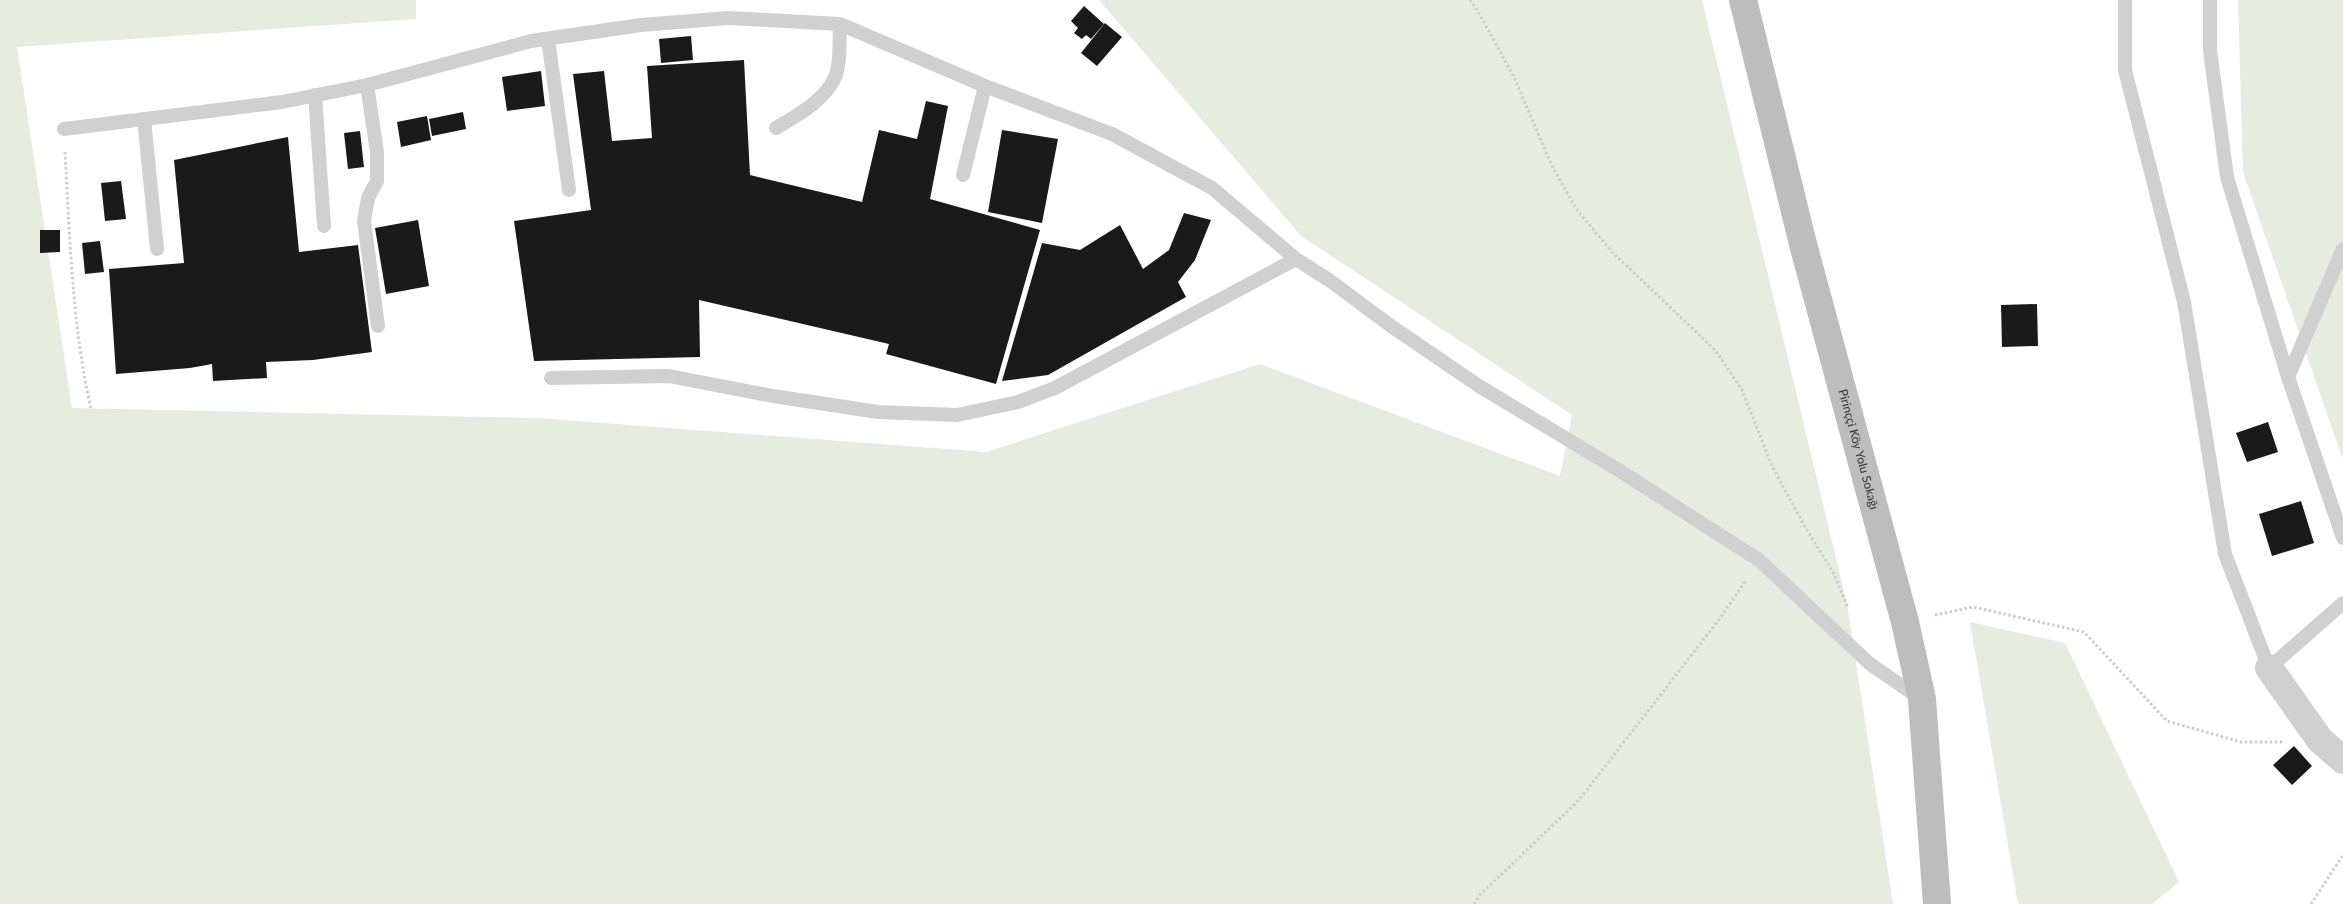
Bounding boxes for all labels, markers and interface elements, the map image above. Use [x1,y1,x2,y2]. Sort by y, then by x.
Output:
street label: Pirinççi Köy Yolu Sokağı [1835,387,1882,511]

